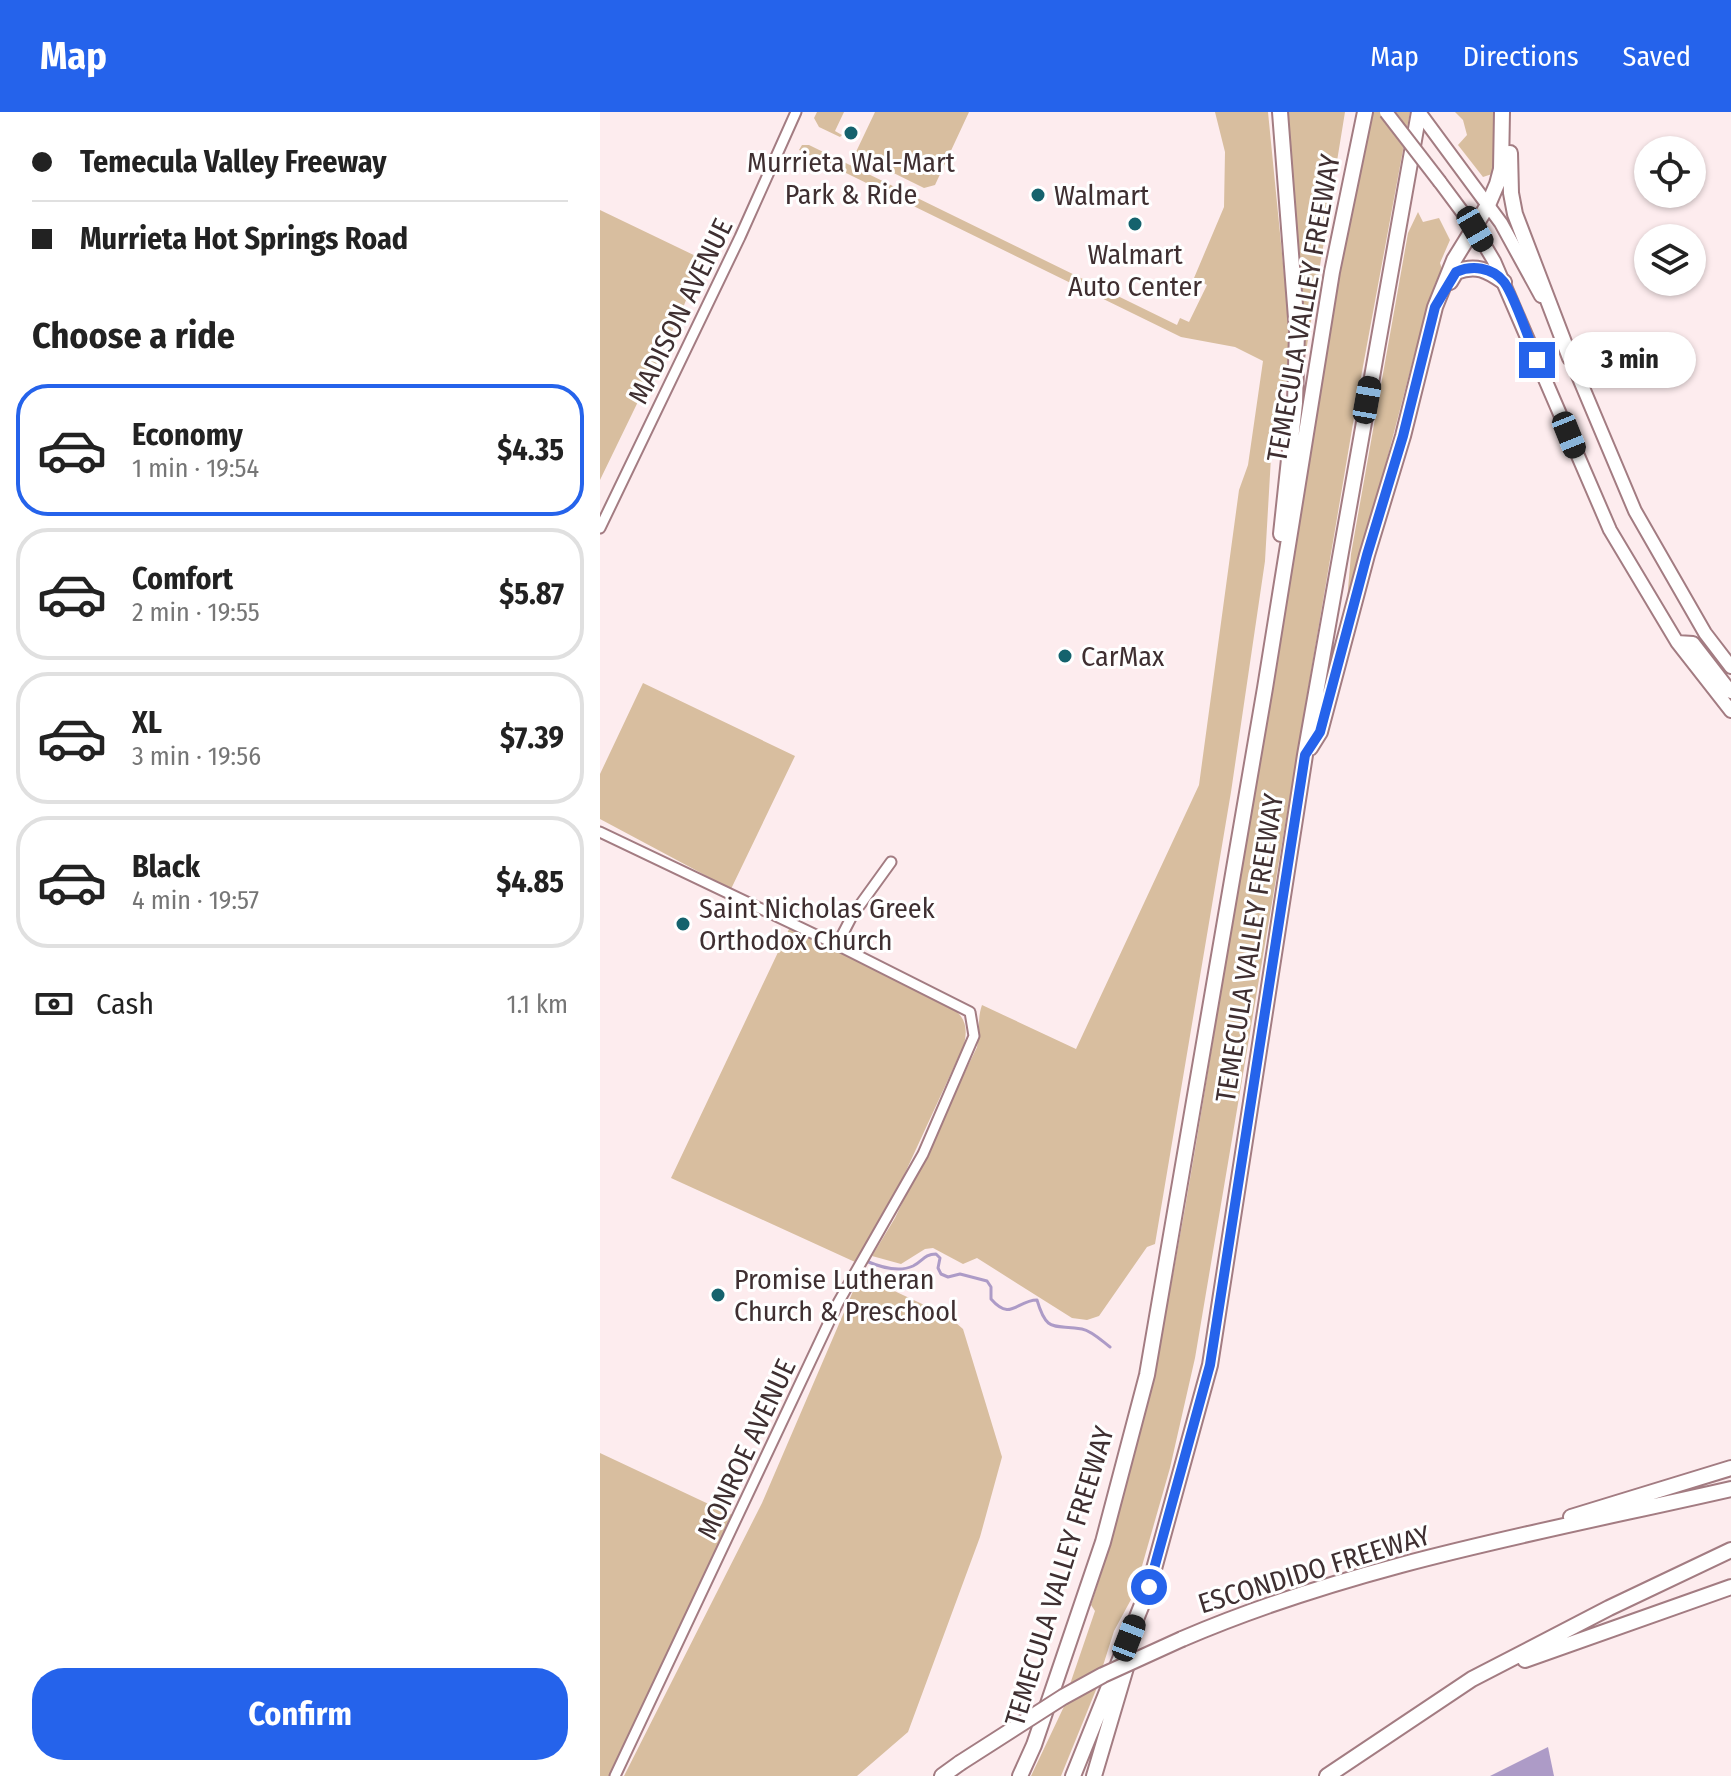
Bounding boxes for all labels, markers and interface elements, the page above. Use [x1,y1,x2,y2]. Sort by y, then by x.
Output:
text: Map [40,33,107,79]
text: Map [1370,40,1419,73]
text: Directions [1463,40,1579,73]
text: Saved [1623,40,1691,73]
marker: Murrieta Wal-Mart Park & Ride [842,124,860,142]
map controls [1634,136,1706,296]
button: locate [1634,136,1706,208]
text: Temecula Valley Freeway [80,144,386,180]
place label: Murrieta Wal-Mart Park & Ride [747,146,956,211]
street label: TEMECULA VALLEY FREEWAY [1260,152,1347,465]
place label: Walmart [1054,179,1150,212]
marker: Walmart [1029,186,1047,204]
car [1453,202,1497,256]
street label: MADISON AVENUE [621,213,739,409]
marker: Walmart Auto Center [1126,215,1144,233]
text: Murrieta Hot Springs Road [80,221,408,257]
button: layers [1634,224,1706,296]
place label: Walmart Auto Center [1068,238,1202,303]
text: Choose a ride [32,314,235,358]
callout: 3 min [1565,332,1697,388]
route end [1519,342,1555,378]
text: 3 min [1601,344,1659,375]
car [1351,374,1383,426]
car [1549,408,1589,462]
icon: car [36,414,108,486]
text: Economy [132,417,243,453]
text: $4.35 [497,432,564,468]
text: 1 min · 19:54 [132,453,259,484]
icon: car [36,558,108,630]
text: Comfort [132,561,233,597]
text: $5.87 [499,576,564,612]
text: 2 min · 19:55 [132,597,260,628]
place label: CarMax [1081,640,1165,673]
marker: CarMax [1056,647,1074,665]
icon: car [36,702,108,774]
text: XL [132,705,162,741]
text: $7.39 [500,720,564,756]
text: 3 min · 19:56 [132,741,261,772]
street label: TEMECULA VALLEY FREEWAY [1209,791,1290,1105]
icon: car [36,846,108,918]
text: Black [132,849,200,885]
text: $4.85 [496,864,564,900]
text: 4 min · 19:57 [132,885,259,916]
place label: Saint Nicholas Greek Orthodox Church [699,892,936,957]
marker: Saint Nicholas Greek Orthodox Church [674,915,692,933]
icon: cash [32,982,76,1026]
text: Cash [96,986,154,1022]
text: 1.1 km [507,989,568,1020]
place label: Promise Lutheran Church & Preschool [734,1263,957,1328]
marker: Promise Lutheran Church & Preschool [709,1286,727,1304]
street label: MONROE AVENUE [690,1354,803,1544]
street label: TEMECULA VALLEY FREEWAY [998,1422,1121,1730]
street label: ESCONDIDO FREEWAY [1194,1518,1434,1621]
route start [1131,1569,1167,1605]
car [1109,1611,1149,1665]
button: Confirm [32,1668,568,1760]

